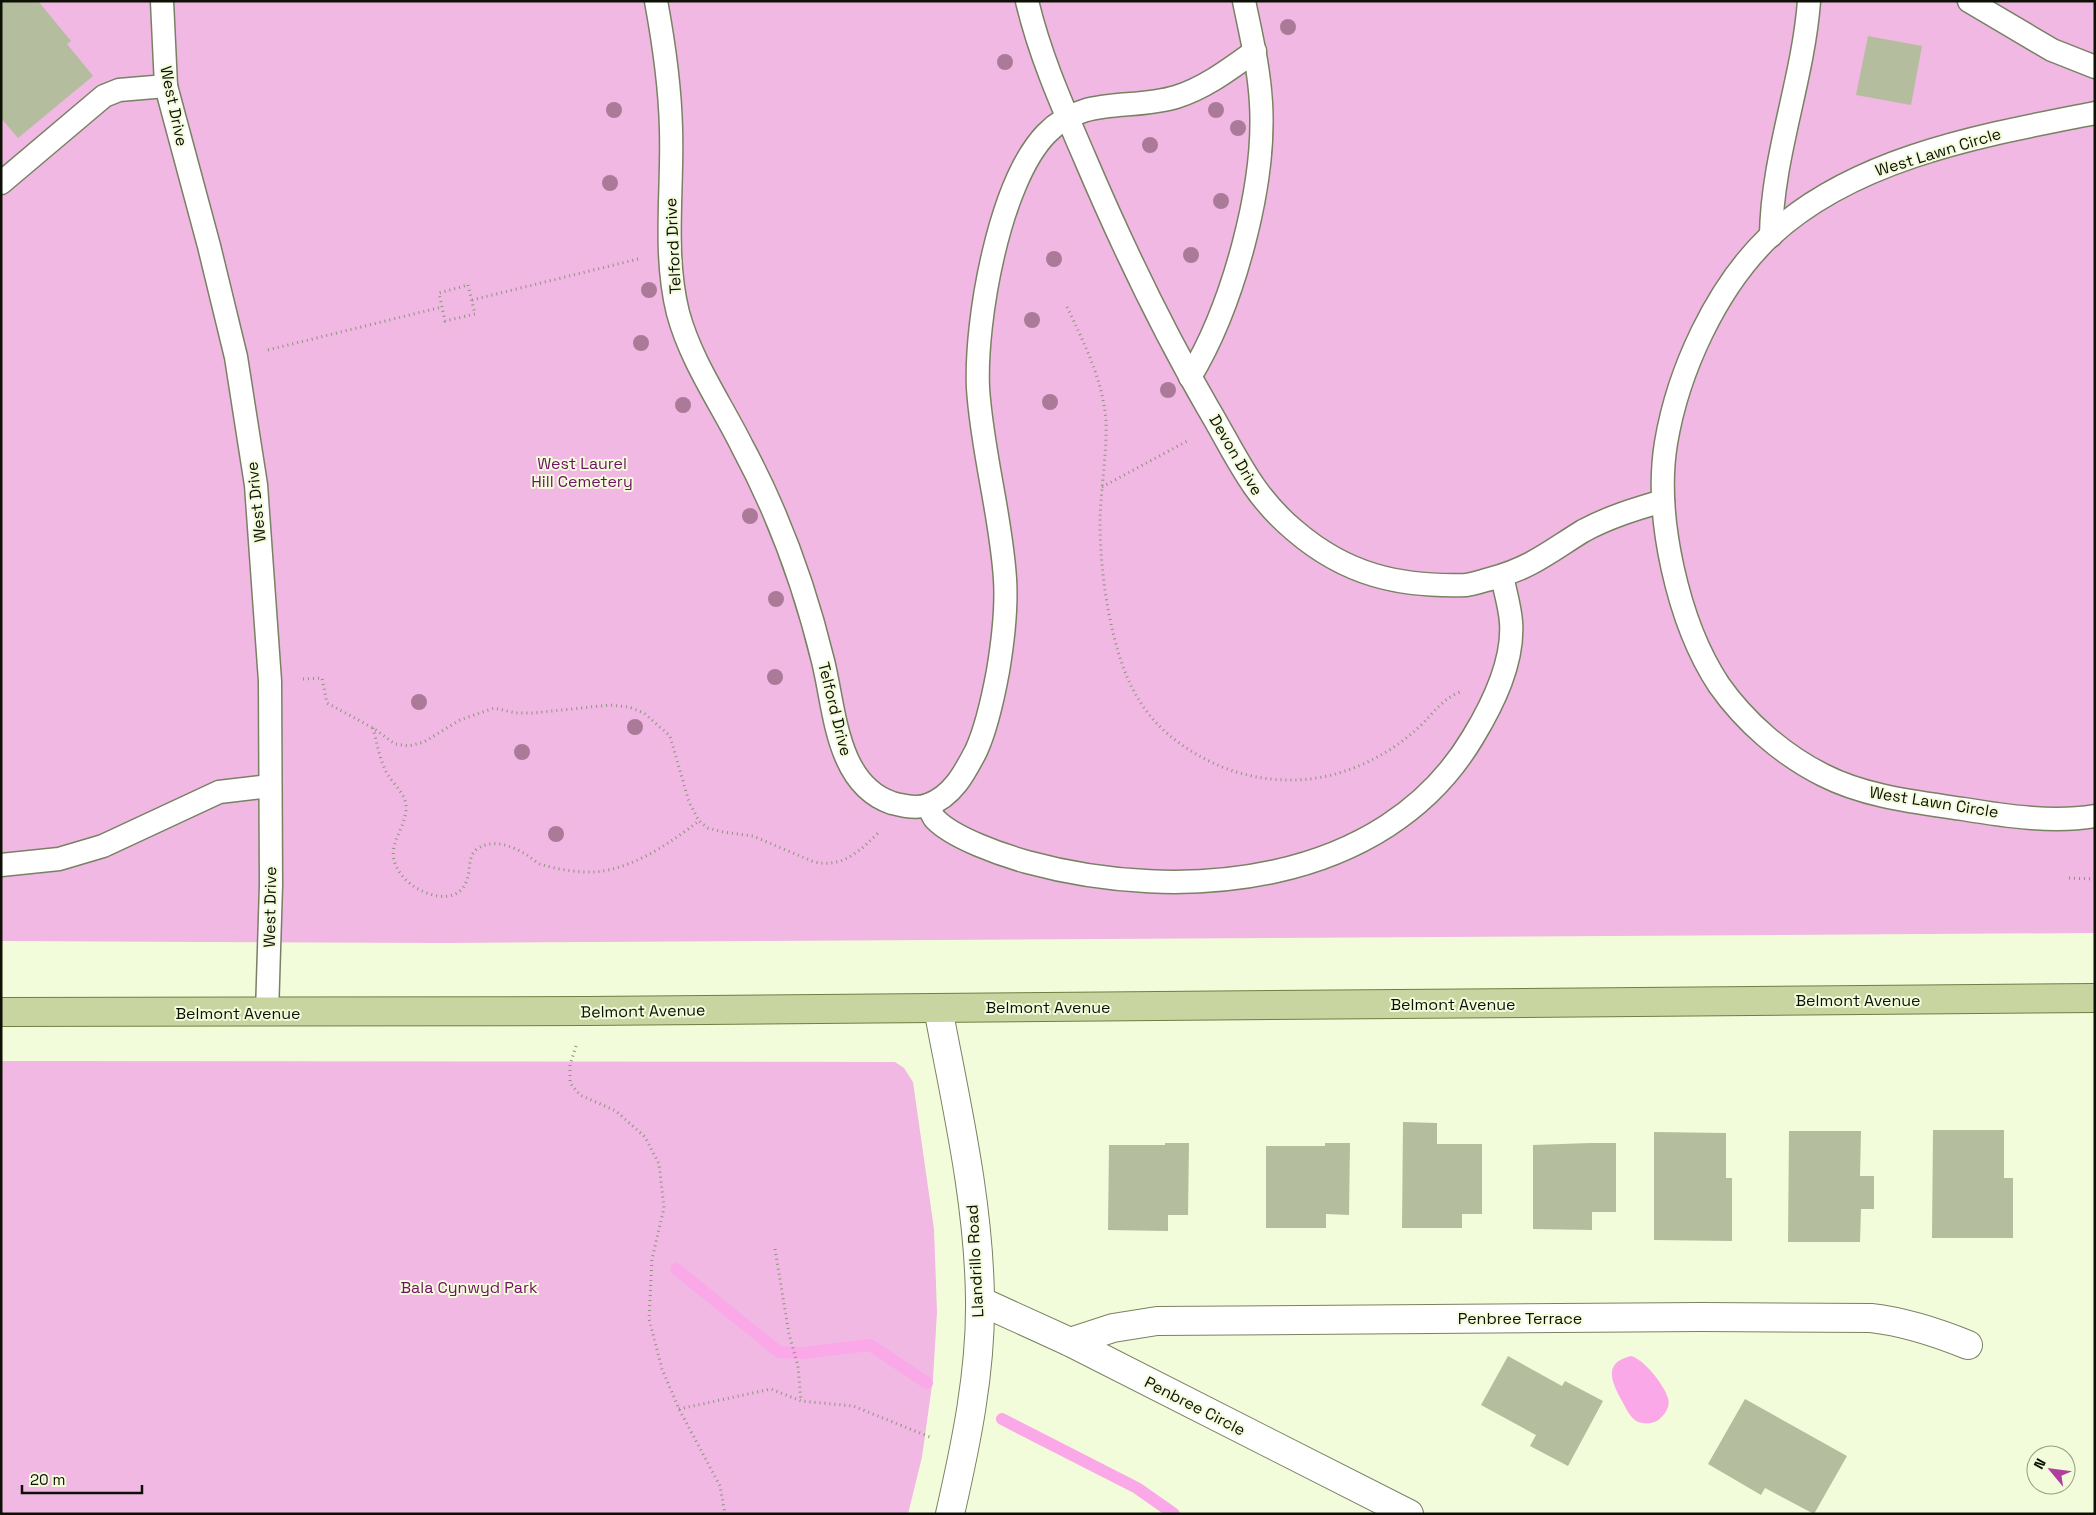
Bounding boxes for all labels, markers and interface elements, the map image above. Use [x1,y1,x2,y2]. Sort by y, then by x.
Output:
street label: West Drive [155,64,193,148]
street label: West Lawn Circle [1873,123,2003,181]
street label: Telford Drive [660,197,686,295]
street label: Devon Drive [1204,411,1268,499]
park label: West Laurel Hill Cemetery [531,453,633,492]
street label: West Drive [241,460,271,544]
street label: Telford Drive [813,660,857,758]
street label: West Lawn Circle [1868,781,2000,823]
street label: West Drive [259,866,281,948]
street label: Belmont Avenue [1796,990,1920,1011]
street label: Belmont Avenue [1391,994,1515,1015]
street label: Belmont Avenue [986,997,1110,1018]
street label: Belmont Avenue [580,999,706,1023]
street label: Belmont Avenue [176,1003,300,1024]
street label: Llandrillo Road [962,1204,988,1318]
park label: Bala Cynwyd Park [400,1277,538,1298]
street label: Penbree Terrace [1458,1308,1582,1329]
street label: Penbree Circle [1141,1372,1249,1440]
north arrow [2026,1445,2076,1495]
text: N [2029,1455,2050,1472]
scale bar [22,1462,142,1494]
text: 20 m [30,1470,65,1489]

